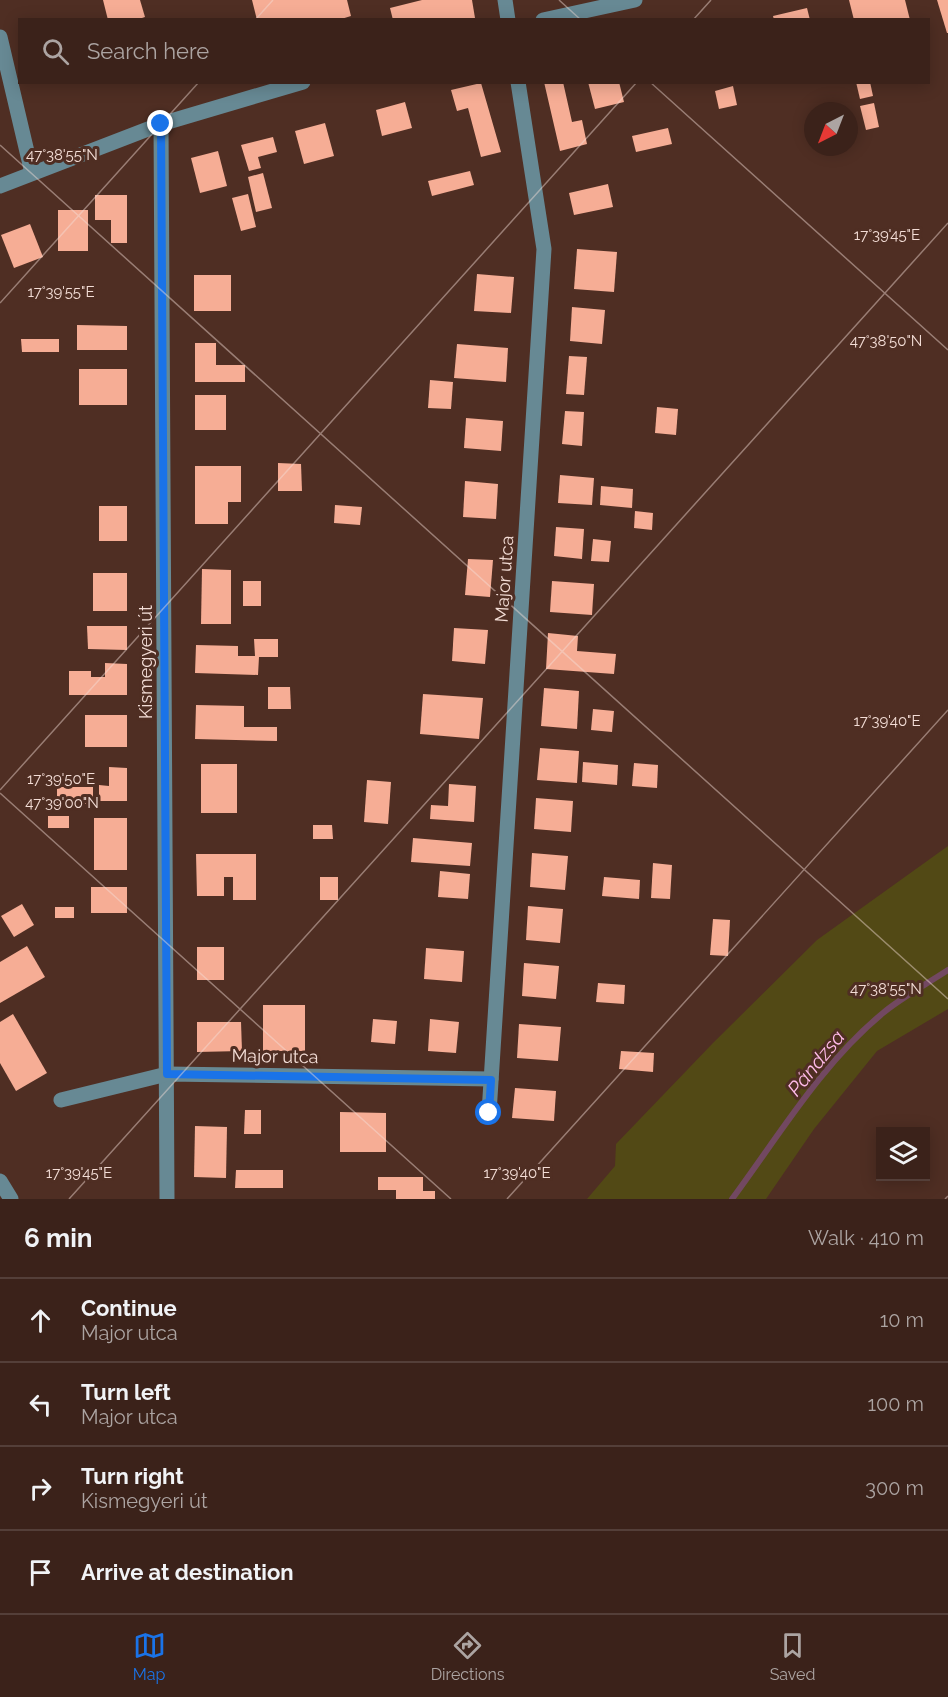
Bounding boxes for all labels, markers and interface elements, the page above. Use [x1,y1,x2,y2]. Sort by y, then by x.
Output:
search box [18,18,930,84]
icon: search [39,35,72,68]
text: Search here [87,38,209,64]
north arrow [804,102,858,156]
route end [147,110,173,136]
text: 47°38'55"N [26,146,98,164]
text: 17°39'45"E [854,226,920,244]
text: 17°39'55"E [27,283,95,301]
text: 47°38'50"N [850,332,922,350]
street label: Major utca [490,535,518,623]
street label: Kismegyeri út [135,605,156,719]
text: 17°39'40"E [853,712,921,730]
text: 17°39'50"E [27,770,95,788]
text: 47°39'00"N [25,794,99,812]
text: 47°38'55"N [850,980,922,998]
water label: Pándzsa [782,1025,850,1101]
street label: Major utca [231,1045,319,1067]
route start [475,1099,501,1125]
map controls [876,1127,930,1181]
button: layers [876,1127,930,1181]
text: 17°39'45"E [46,1164,112,1182]
text: 17°39'40"E [483,1164,551,1182]
text: 6 min [24,1223,93,1253]
text: Walk · 410 m [808,1226,924,1250]
text: Continue [81,1295,177,1321]
icon: ahead [24,1304,57,1337]
text: 10 m [880,1308,924,1332]
text: Major utca [81,1321,178,1345]
text: Turn left [81,1379,171,1405]
icon: left [24,1388,57,1421]
text: 100 m [867,1392,924,1416]
text: Major utca [81,1405,178,1429]
text: Turn right [81,1463,184,1489]
icon: right [24,1472,57,1505]
text: 300 m [865,1476,924,1500]
text: Kismegyeri út [81,1489,208,1513]
icon: arrive [24,1556,57,1589]
text: Arrive at destination [81,1559,294,1585]
tab: Map [133,1629,166,1684]
tab: Directions [431,1629,505,1684]
tab: Saved [770,1629,815,1684]

